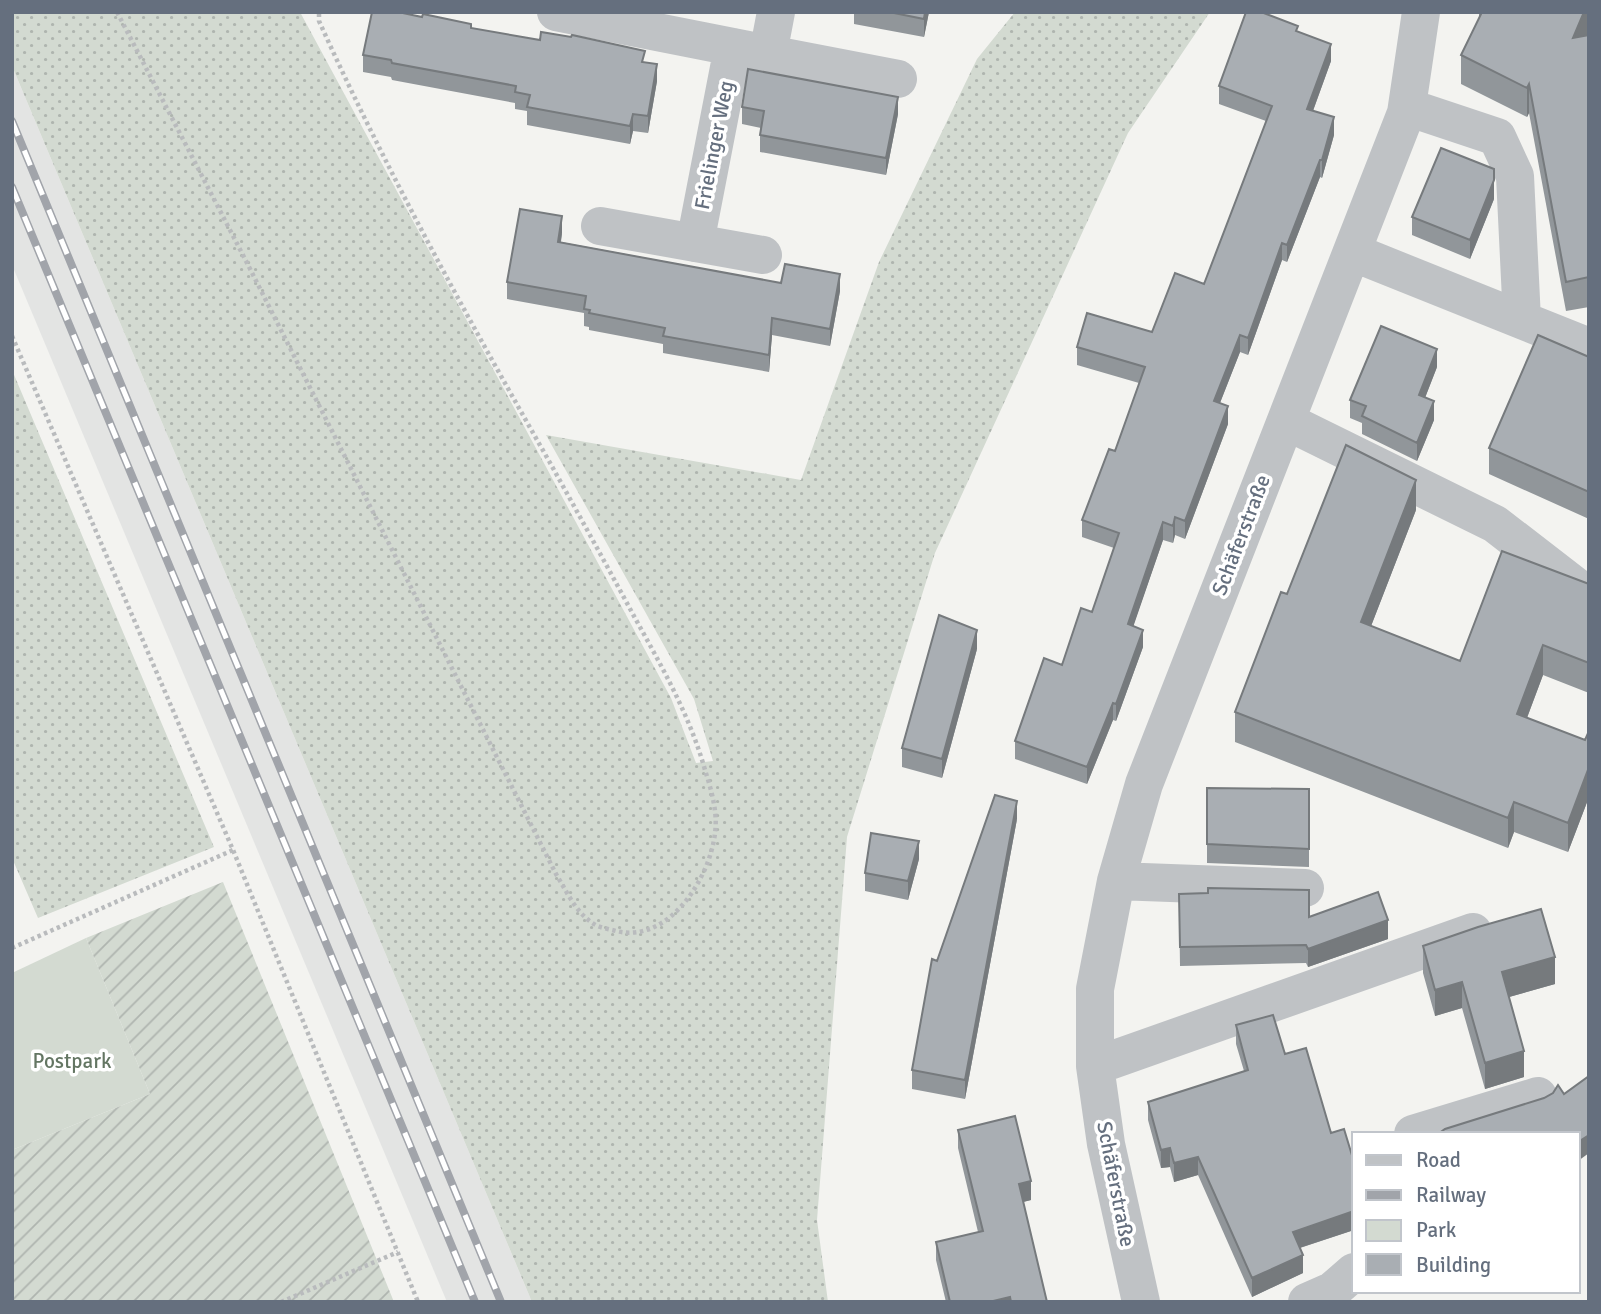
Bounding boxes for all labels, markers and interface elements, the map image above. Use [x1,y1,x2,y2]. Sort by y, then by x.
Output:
street label: Frielinger Weg [689,78,739,212]
street label: Schäferstraße [1206,471,1276,599]
park label: Postpark [33,1048,112,1074]
street label: Schäferstraße [1091,1119,1141,1249]
legend [1352,1132,1580,1293]
text: Road [1416,1147,1461,1173]
text: Railway [1416,1182,1486,1208]
text: Park [1416,1217,1457,1243]
text: Building [1416,1252,1491,1278]

